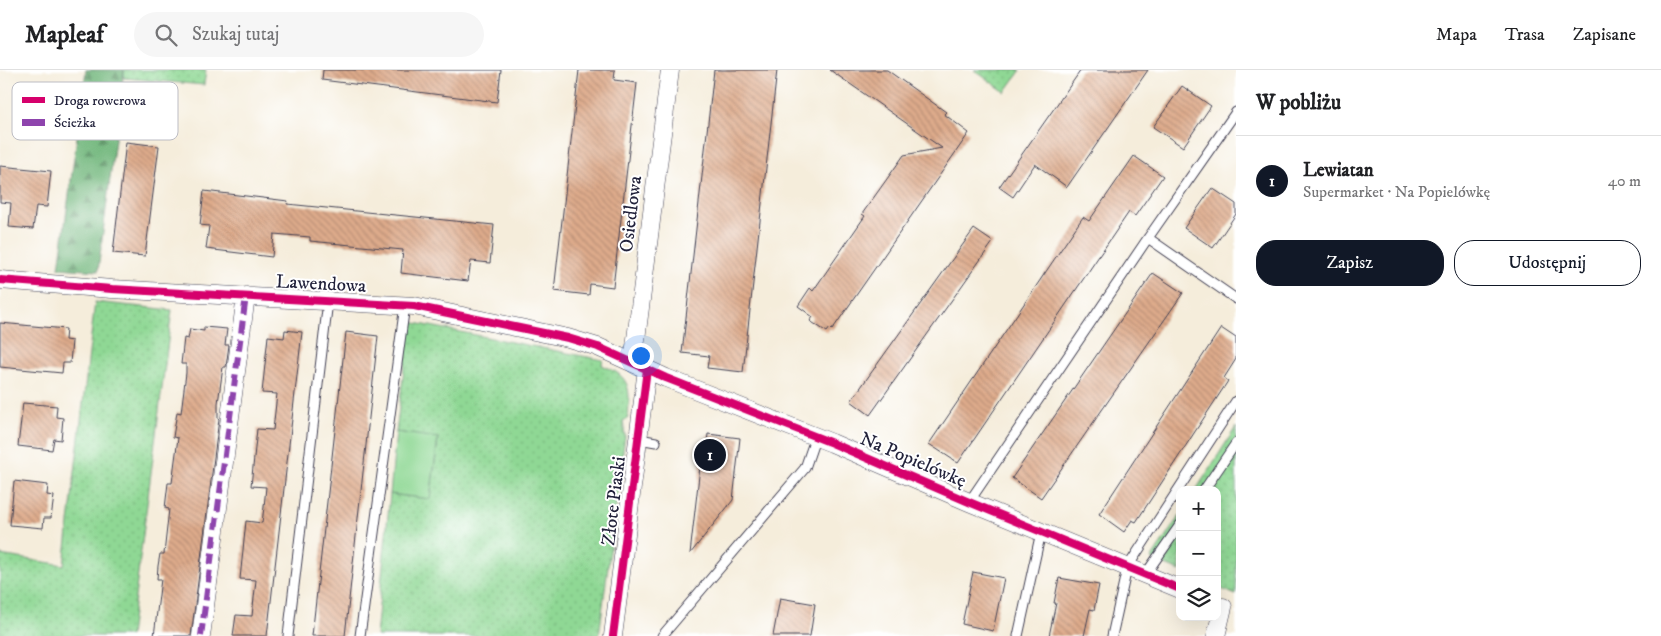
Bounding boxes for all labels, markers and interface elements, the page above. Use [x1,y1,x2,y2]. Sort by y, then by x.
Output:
search box [134,12,484,57]
text: Mapleaf [25,20,104,50]
icon: search [152,21,180,49]
text: Szukaj tutaj [192,23,279,46]
text: Mapa [1436,24,1477,46]
text: Trasa [1505,24,1545,46]
text: Zapisane [1573,24,1636,46]
legend [12,82,178,140]
text: W pobliżu [1256,90,1341,116]
text: Droga rowerowa [54,92,146,110]
text: Ścieżka [54,114,96,132]
text: Lewiatan [1303,159,1374,182]
text: 1 [1269,171,1275,191]
text: 40 m [1608,171,1641,191]
street label: Osiedlowa [615,174,647,254]
text: Supermarket · Na Popielówkę [1303,182,1490,202]
button: Zapisz [1256,240,1444,286]
button: Udostępnij [1454,240,1641,286]
street label: Lawendowa [275,270,367,298]
your location [628,343,654,369]
street label: Na Popielówkę [856,427,970,493]
pin: 1 [694,436,726,474]
street label: Złote Piaski [597,455,631,547]
map controls [1176,486,1221,621]
button: + [1176,486,1221,531]
button: − [1176,531,1221,576]
button: layers [1176,576,1221,621]

